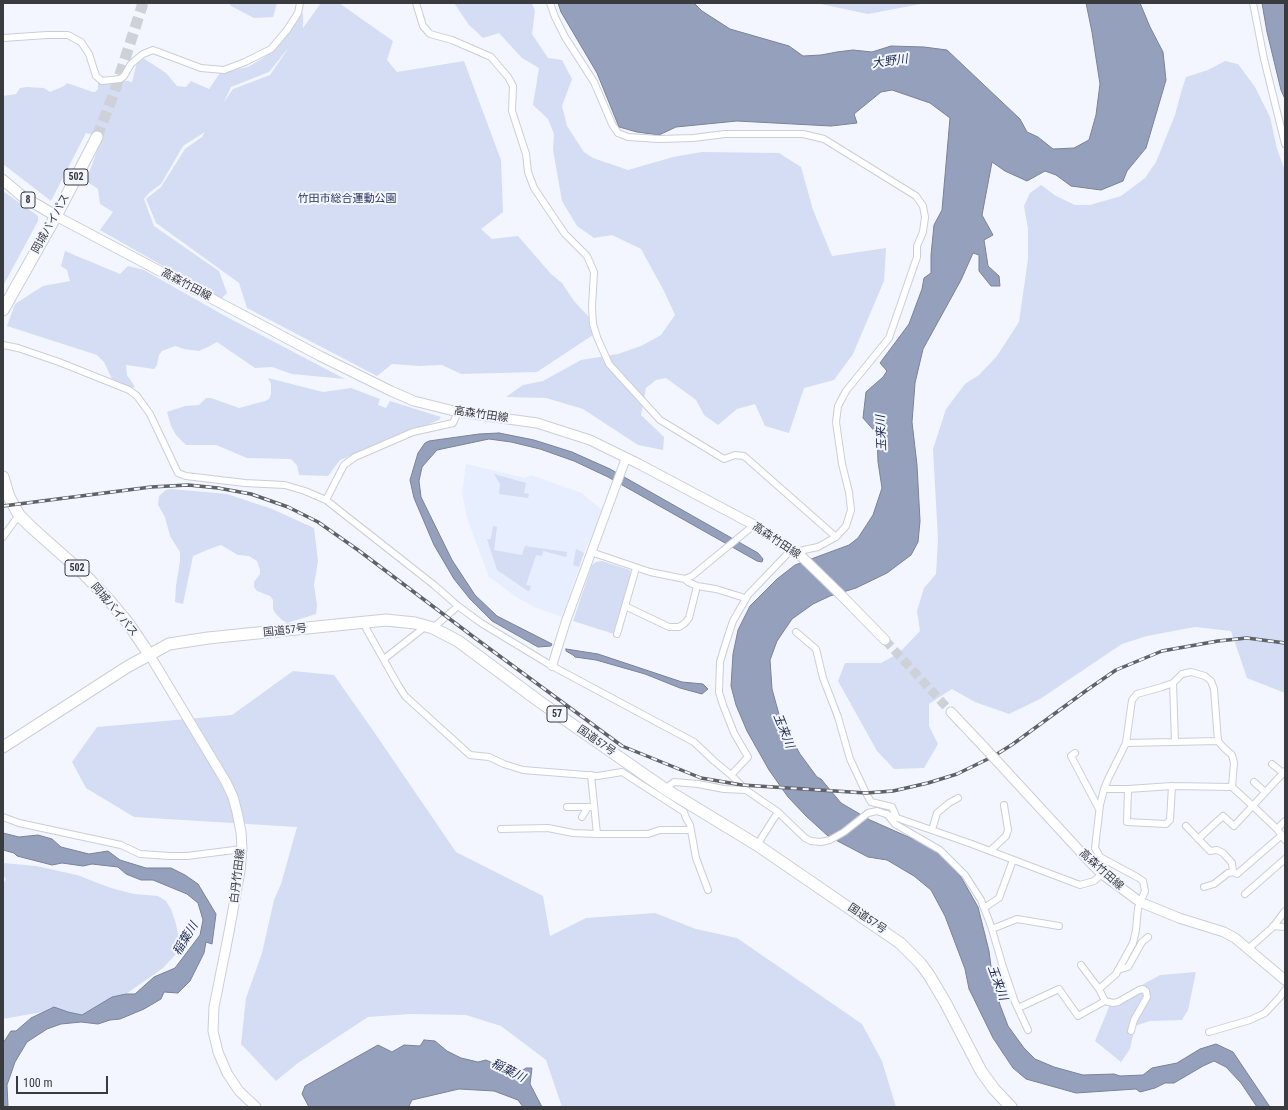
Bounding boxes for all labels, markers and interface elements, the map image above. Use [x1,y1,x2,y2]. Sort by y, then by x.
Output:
water label: 大野川 [871,52,909,72]
road number: 502 [64,169,88,185]
road number: 8 [21,192,35,208]
street label: 岡城バイパス [29,192,73,256]
park label: 竹田市総合運動公園 [298,192,396,206]
street label: 高森竹田線 [159,266,213,304]
street label: 高森竹田線 [453,405,509,425]
water label: 玉来川 [874,415,890,451]
street label: 高森竹田線 [750,520,802,562]
road number: 502 [65,560,89,576]
street label: 岡城バイパス [88,580,140,640]
street label: 国道57号 [263,622,307,640]
road number: 57 [547,706,567,722]
water label: 玉来川 [770,712,796,750]
street label: 国道57号 [574,723,618,759]
street label: 高森竹田線 [1076,847,1126,893]
street label: 白丹竹田線 [228,848,248,904]
street label: 国道57号 [845,901,889,937]
water label: 稲葉川 [171,920,201,958]
water label: 玉来川 [984,964,1010,1002]
water label: 稲葉川 [489,1056,527,1086]
scale bar [18,1068,110,1094]
text: 100 m [23,1076,53,1090]

